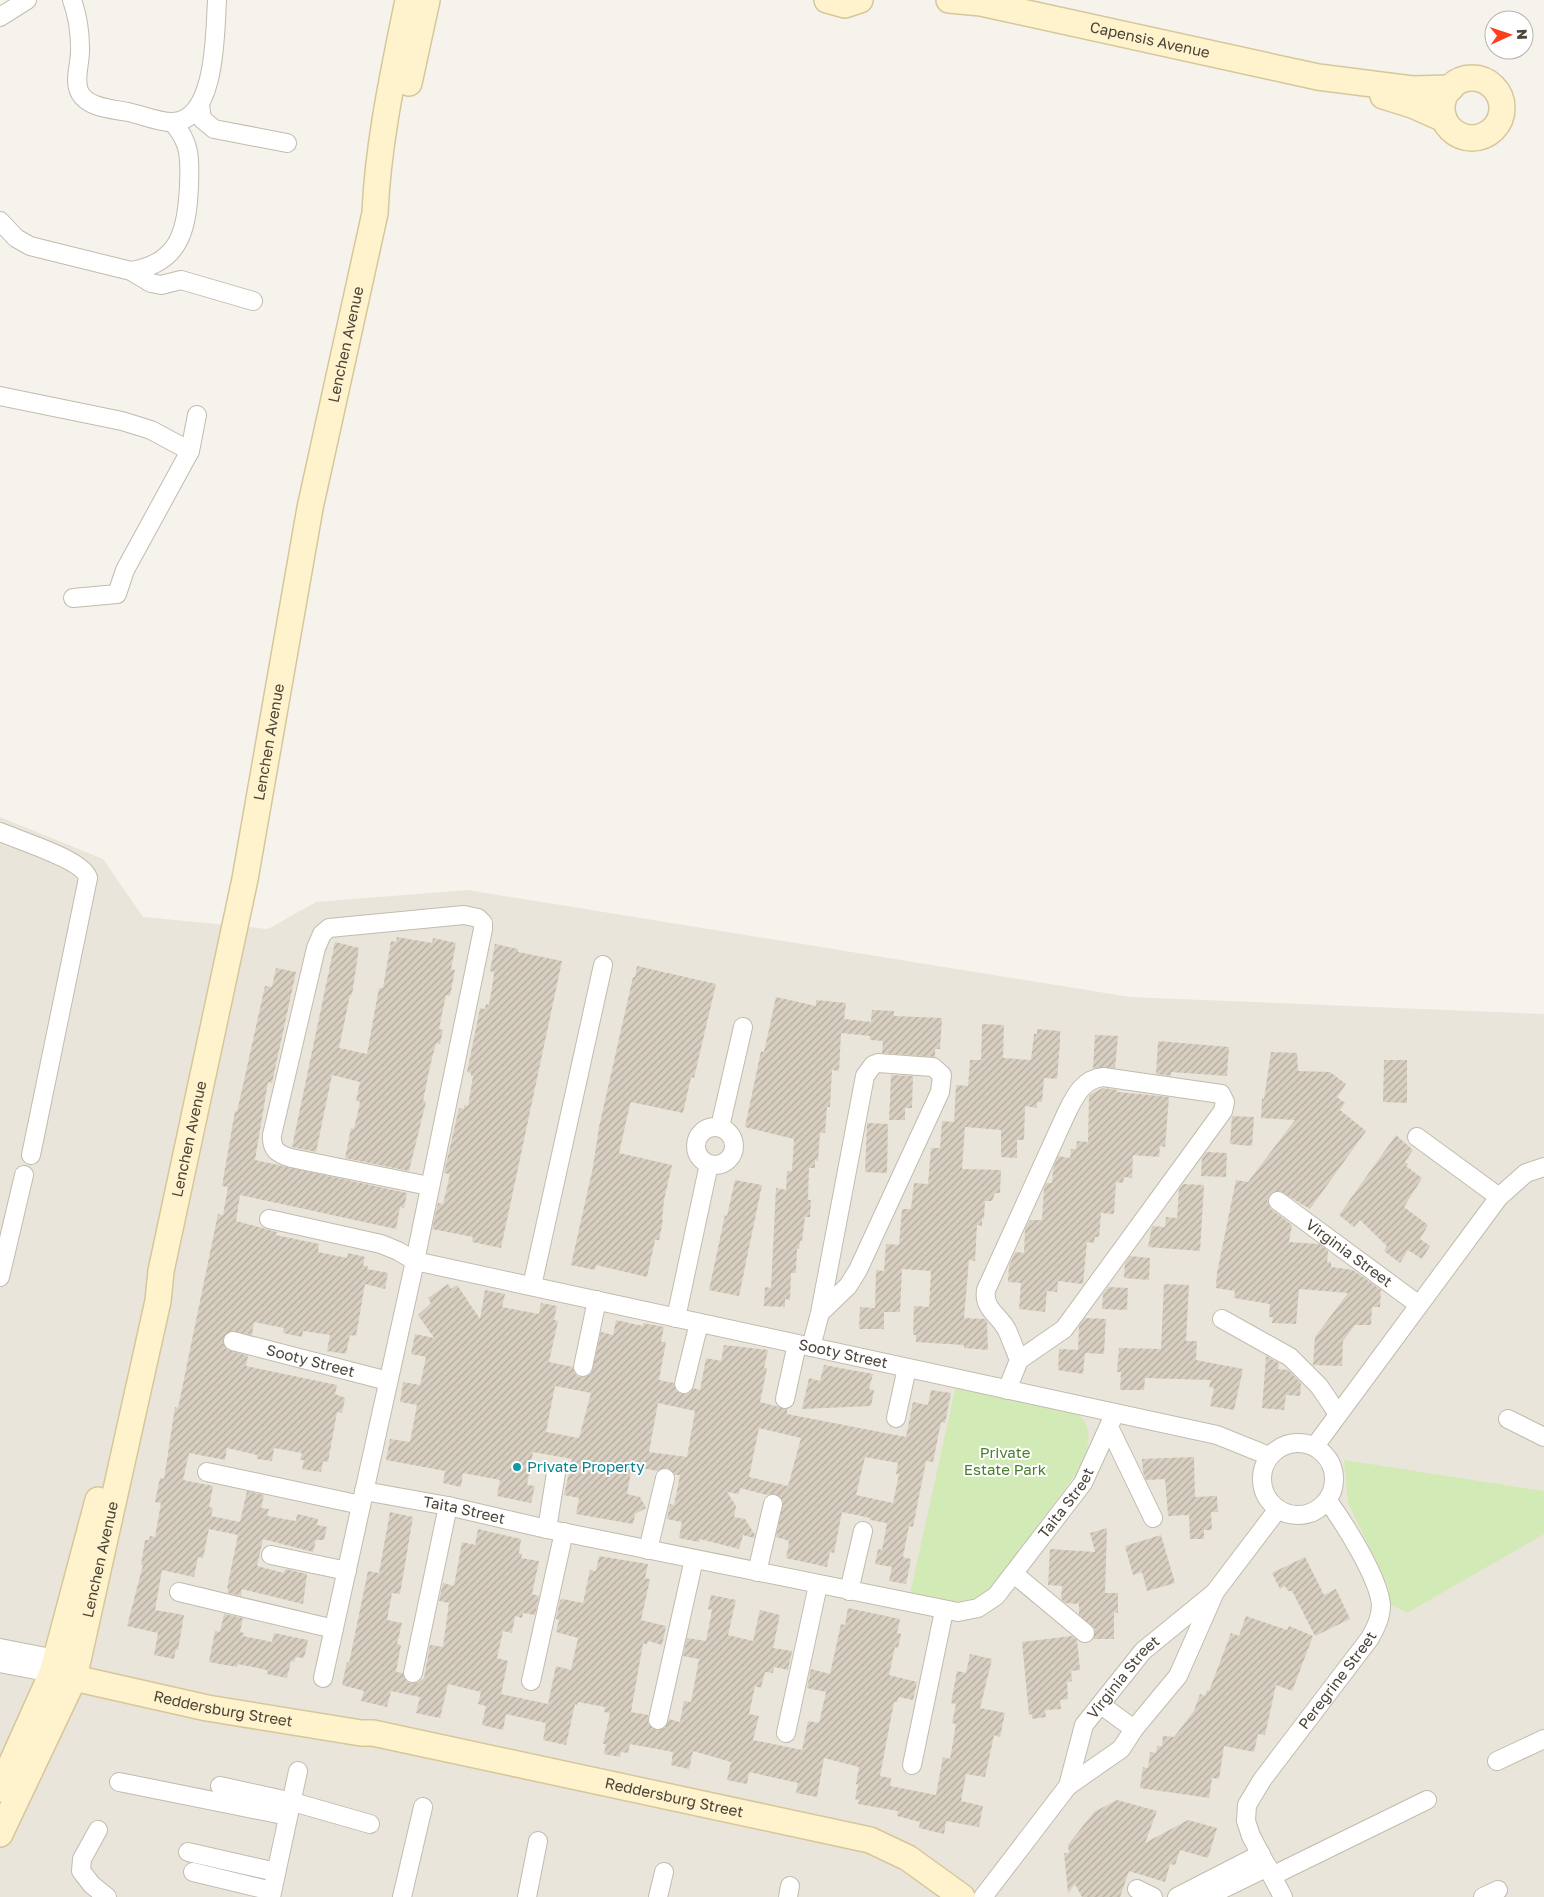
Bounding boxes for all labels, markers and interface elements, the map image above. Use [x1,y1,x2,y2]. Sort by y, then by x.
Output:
north arrow [1484,10,1534,60]
street label: Capensis Avenue [1088,17,1212,61]
text: N [1514,29,1531,40]
street label: Lenchen Avenue [324,284,367,404]
street label: Lenchen Avenue [249,682,287,802]
street label: Lenchen Avenue [167,1079,210,1199]
street label: Virginia Street [1303,1215,1396,1290]
street label: Sooty Street [797,1335,890,1371]
street label: Sooty Street [265,1340,357,1380]
park label: Private Estate Park [964,1443,1047,1478]
place label: Private Property [527,1457,645,1475]
marker: Private Property [511,1461,523,1473]
street label: Taita Street [1034,1465,1097,1541]
street label: Taita Street [422,1492,507,1527]
street label: Lenchen Avenue [78,1499,121,1619]
street label: Peregrine Street [1294,1628,1380,1732]
street label: Virginia Street [1083,1631,1163,1722]
street label: Reddersburg Street [152,1686,294,1730]
street label: Reddersburg Street [603,1773,745,1821]

